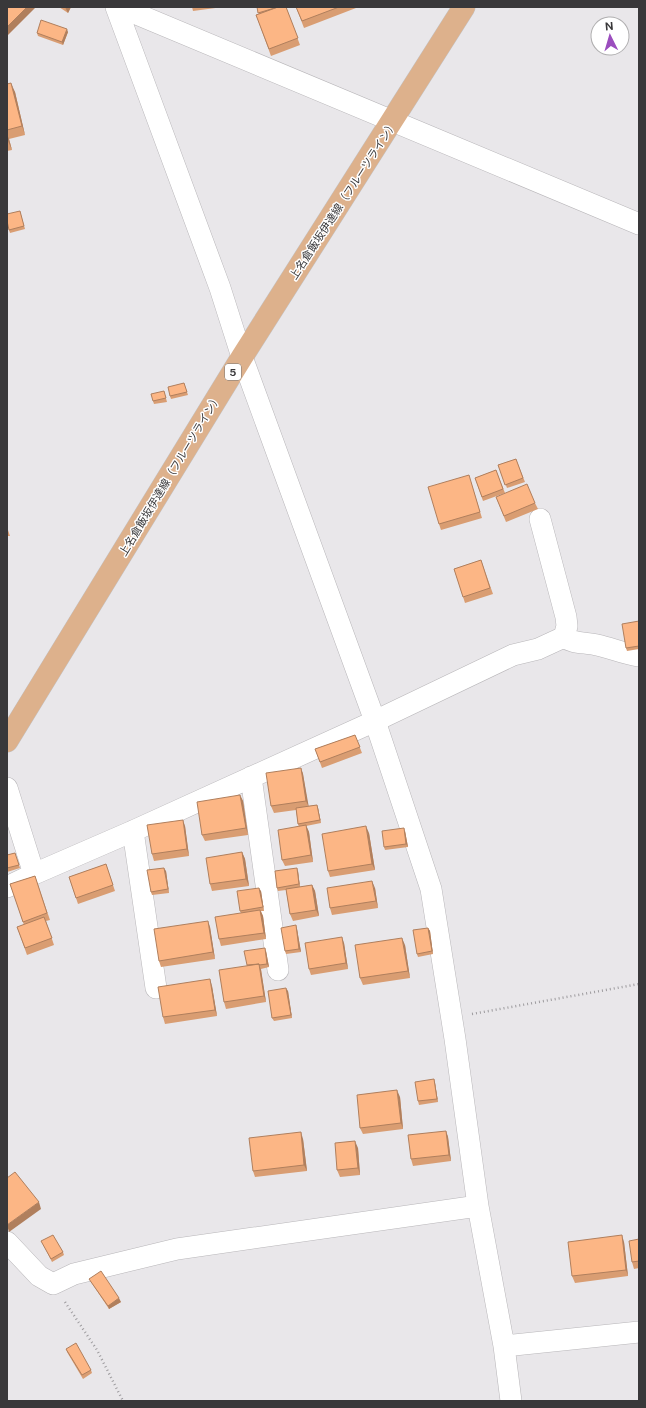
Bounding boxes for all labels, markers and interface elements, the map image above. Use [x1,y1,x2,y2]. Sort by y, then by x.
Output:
north arrow [590,16,630,56]
text: N [604,20,614,32]
street label: 上名倉飯坂伊達線（フルーツライン） [287,118,399,282]
road number: 5 [225,364,241,380]
street label: 上名倉飯坂伊達線（フルーツライン） [117,392,223,558]

